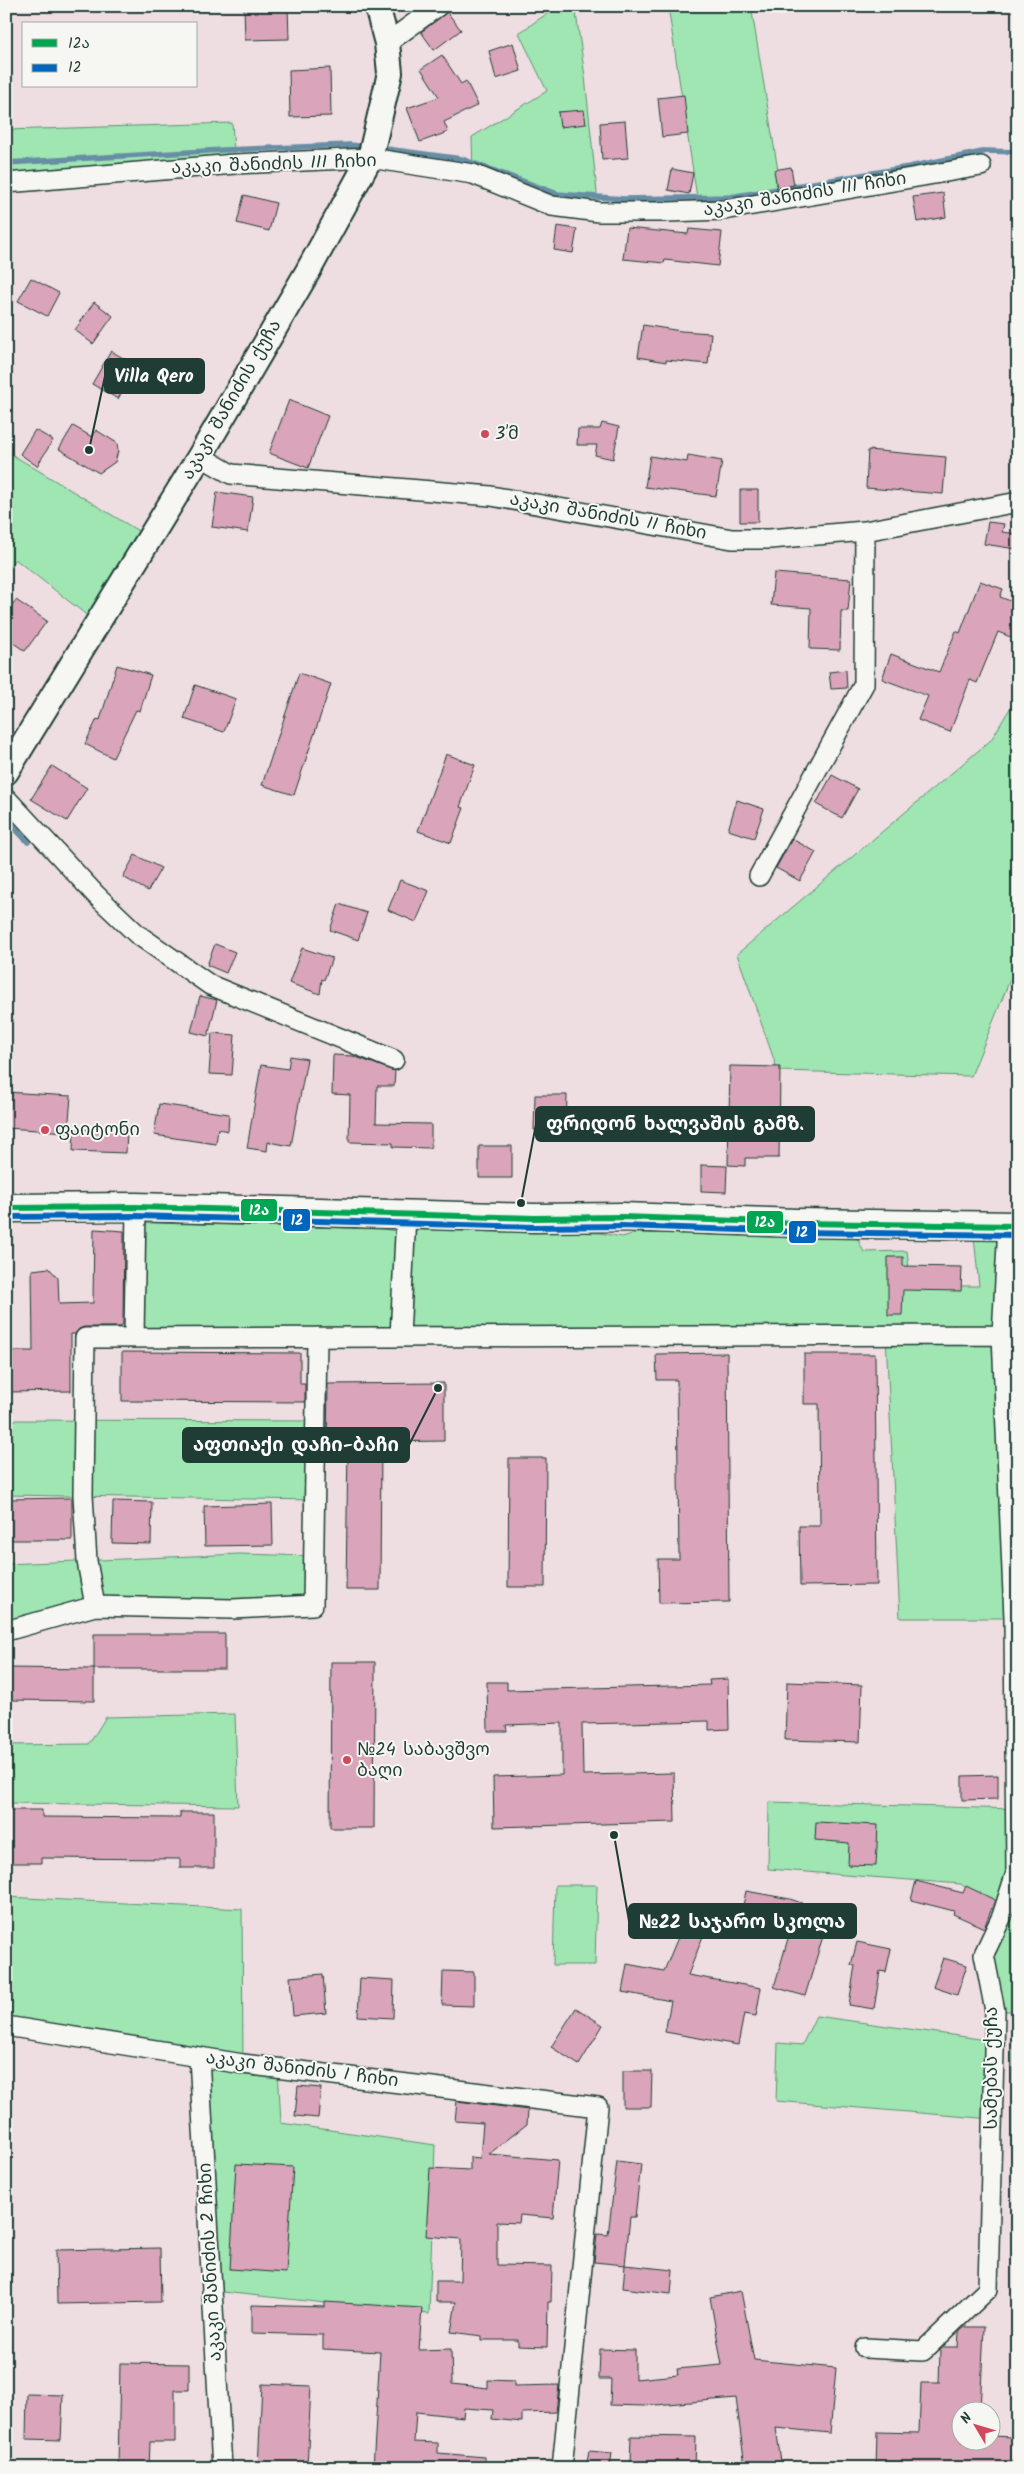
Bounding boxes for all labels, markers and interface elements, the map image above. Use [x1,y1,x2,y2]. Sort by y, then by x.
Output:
legend [22,22,198,88]
text: 12ა [68,32,90,56]
text: 12 [68,56,81,80]
street label: აკაკი შანიძის III ჩიხი [171,147,377,183]
street label: აკაკი შანიძის III ჩიხი [701,165,909,225]
street label: აკაკი შანიძის ქუჩა [174,314,290,486]
callout: Villa Qero [105,359,204,393]
text: Villa Qero [114,362,194,392]
place label: 3'მ [495,420,519,449]
marker: 3'მ [479,428,491,440]
street label: აკაკი შანიძის II ჩიხი [507,485,709,549]
callout: ფრიდონ ხალვაშის გამზ. [536,1107,814,1141]
text: ფრიდონ ხალვაშის გამზ. [546,1110,804,1140]
place label: ფაიტონი [55,1116,140,1145]
marker: ფაიტონი [39,1124,51,1136]
line badge: 12ა [240,1198,278,1222]
text: 12ა [249,1200,269,1222]
line badge: 12 [282,1208,311,1232]
text: 12 [291,1210,303,1232]
line badge: 12ა [746,1210,784,1234]
text: 12ა [755,1212,775,1234]
line badge: 12 [788,1220,817,1244]
text: 12 [796,1222,808,1244]
callout: აფთიაქი დაჩი-ბაჩი [183,1428,409,1462]
text: აფთიაქი დაჩი-ბაჩი [193,1431,399,1461]
place label: №24 საბავშვო ბაღი [357,1736,490,1786]
marker: №24 საბავშვო ბაღი [341,1754,353,1766]
callout: №22 საჯარო სკოლა [629,1904,856,1938]
text: №22 საჯარო სკოლა [639,1908,845,1938]
street label: სამებას ქუჩა [978,2007,1007,2129]
street label: აკაკი შანიძის I ჩიხი [204,2044,400,2096]
street label: აკაკი შანიძის 2 ჩიხი [191,2162,231,2362]
north arrow [952,2402,1002,2452]
text: N [955,2408,978,2429]

